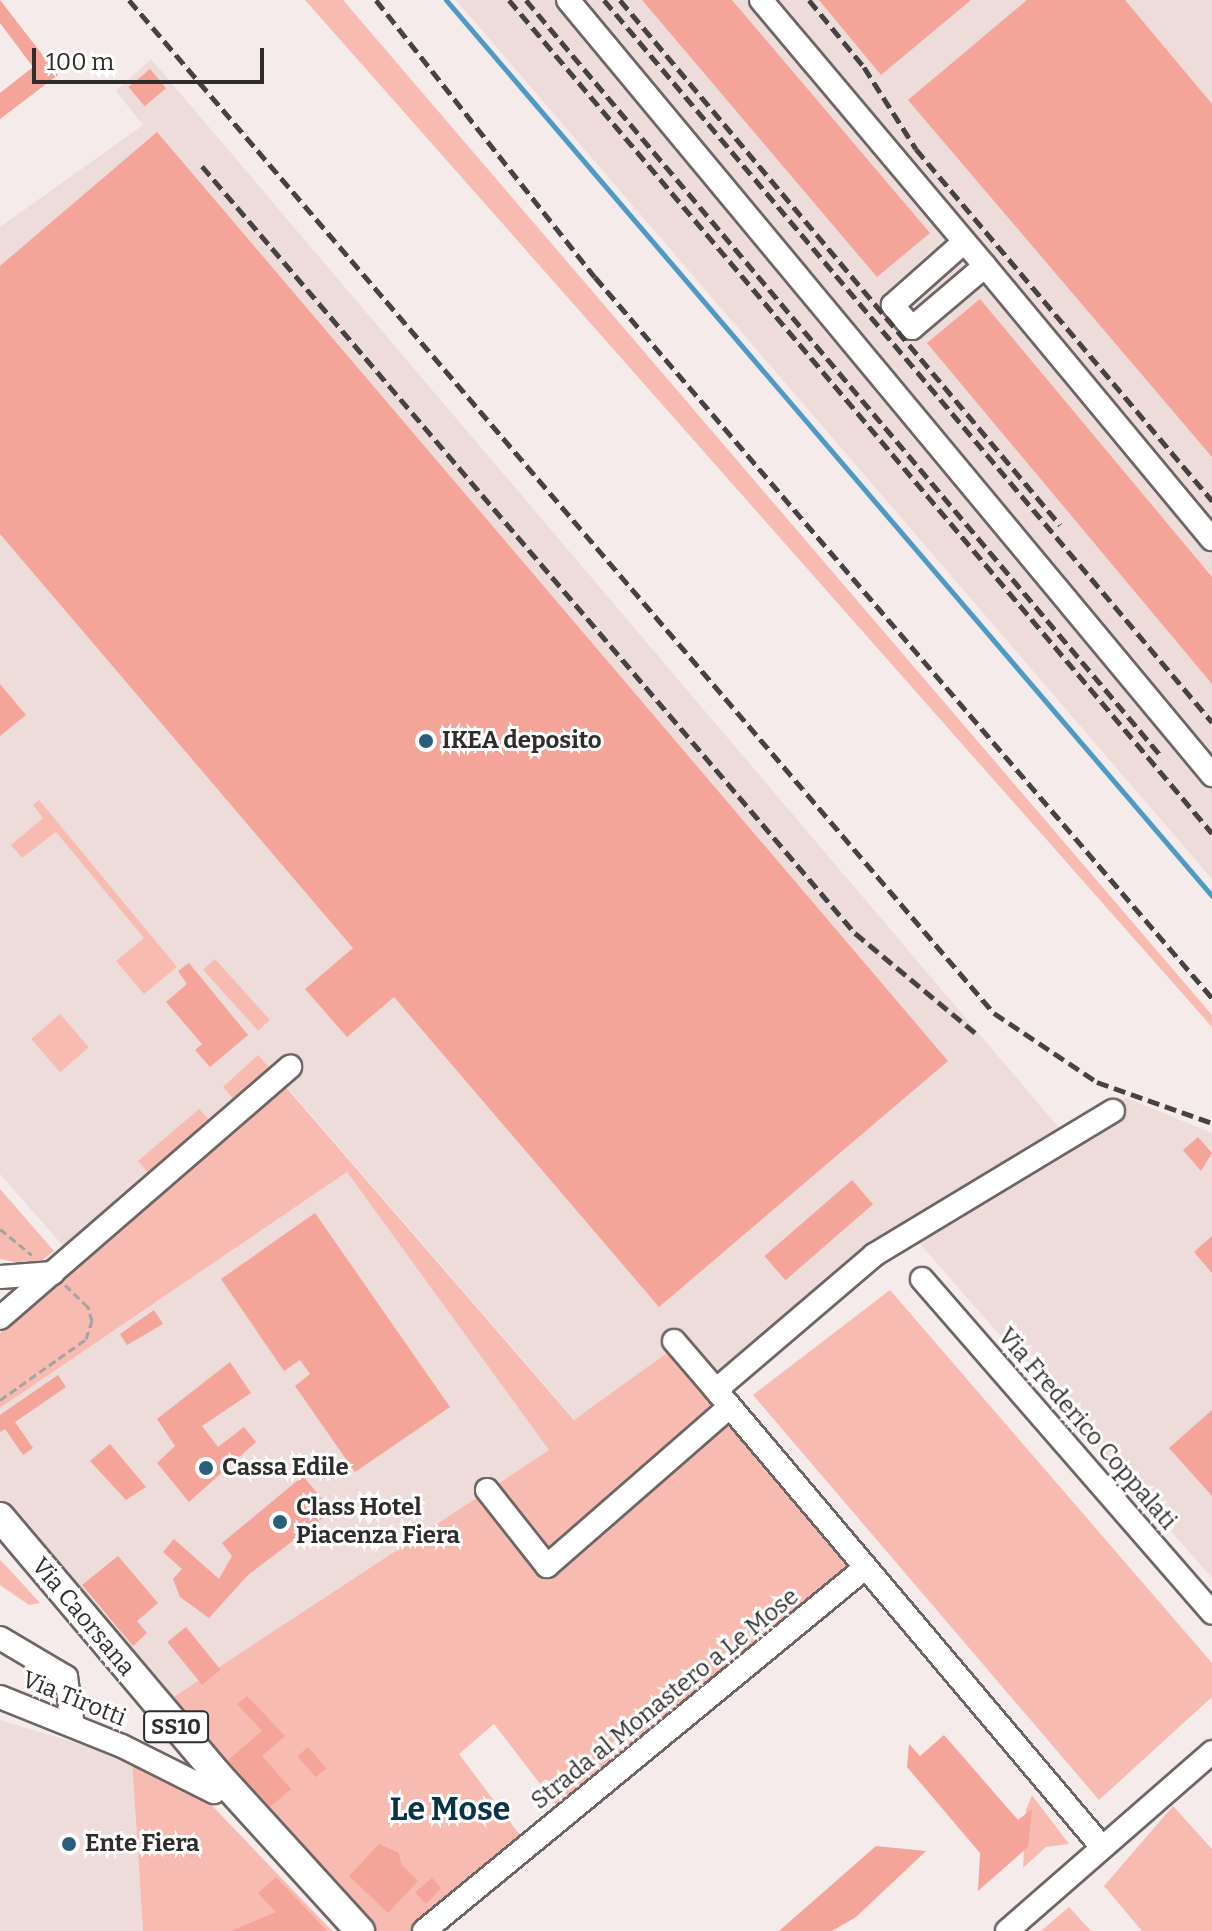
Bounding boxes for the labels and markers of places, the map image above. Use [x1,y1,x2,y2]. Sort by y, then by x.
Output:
place label: IKEA deposito [442,727,602,755]
marker: IKEA deposito [417,732,435,750]
place label: Cassa Edile [222,1454,349,1482]
marker: Cassa Edile [197,1459,215,1477]
place label: Class Hotel Piacenza Fiera [296,1494,460,1550]
marker: Class Hotel Piacenza Fiera [271,1513,289,1531]
place label: Ente Fiera [85,1830,199,1858]
marker: Ente Fiera [60,1835,78,1853]

